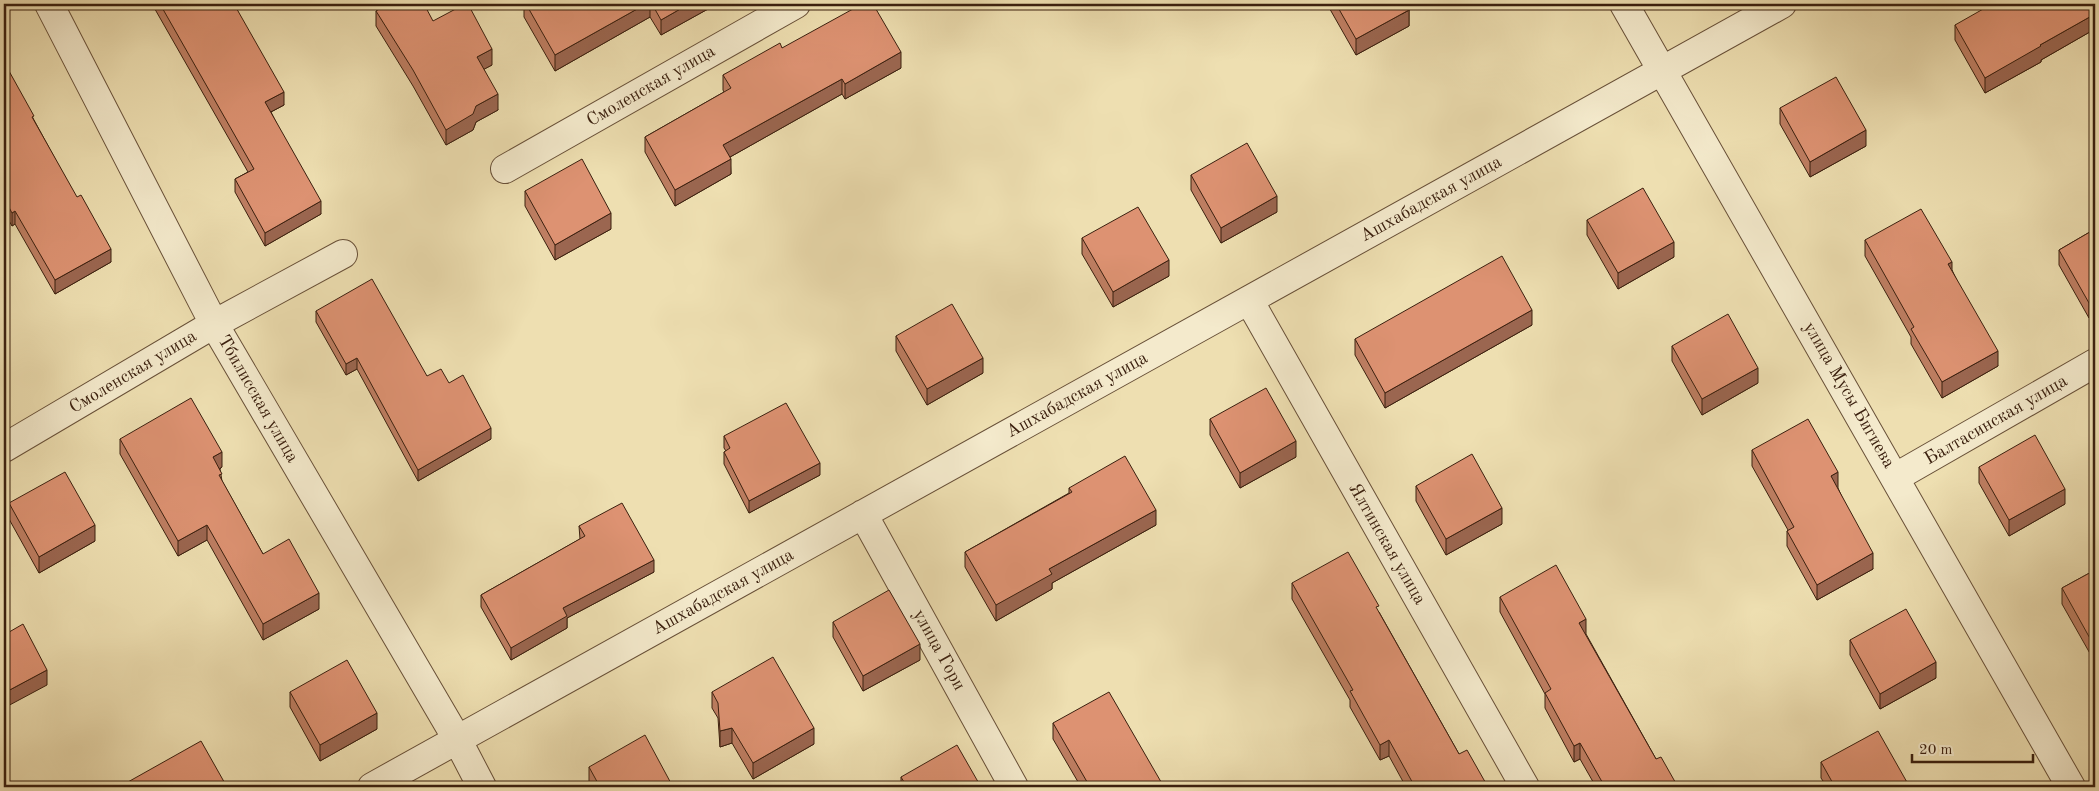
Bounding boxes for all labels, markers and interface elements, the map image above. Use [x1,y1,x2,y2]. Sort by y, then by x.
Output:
street label: Смоленская улица [584,42,718,130]
street label: Ашхабадская улица [1357,153,1505,245]
street label: улица Мусы Бигиева [1800,319,1898,471]
street label: Смоленская улица [66,327,200,417]
street label: Тбилисская улица [214,332,302,466]
street label: Ашхабадская улица [1003,349,1151,441]
street label: Балтасинская улица [1921,372,2071,468]
street label: Ялтинская улица [1345,480,1429,608]
street label: Ашхабадская улица [649,546,797,638]
street label: улица Гори [909,607,969,693]
scale bar [1912,731,2033,763]
text: 20 m [1919,743,1953,758]

